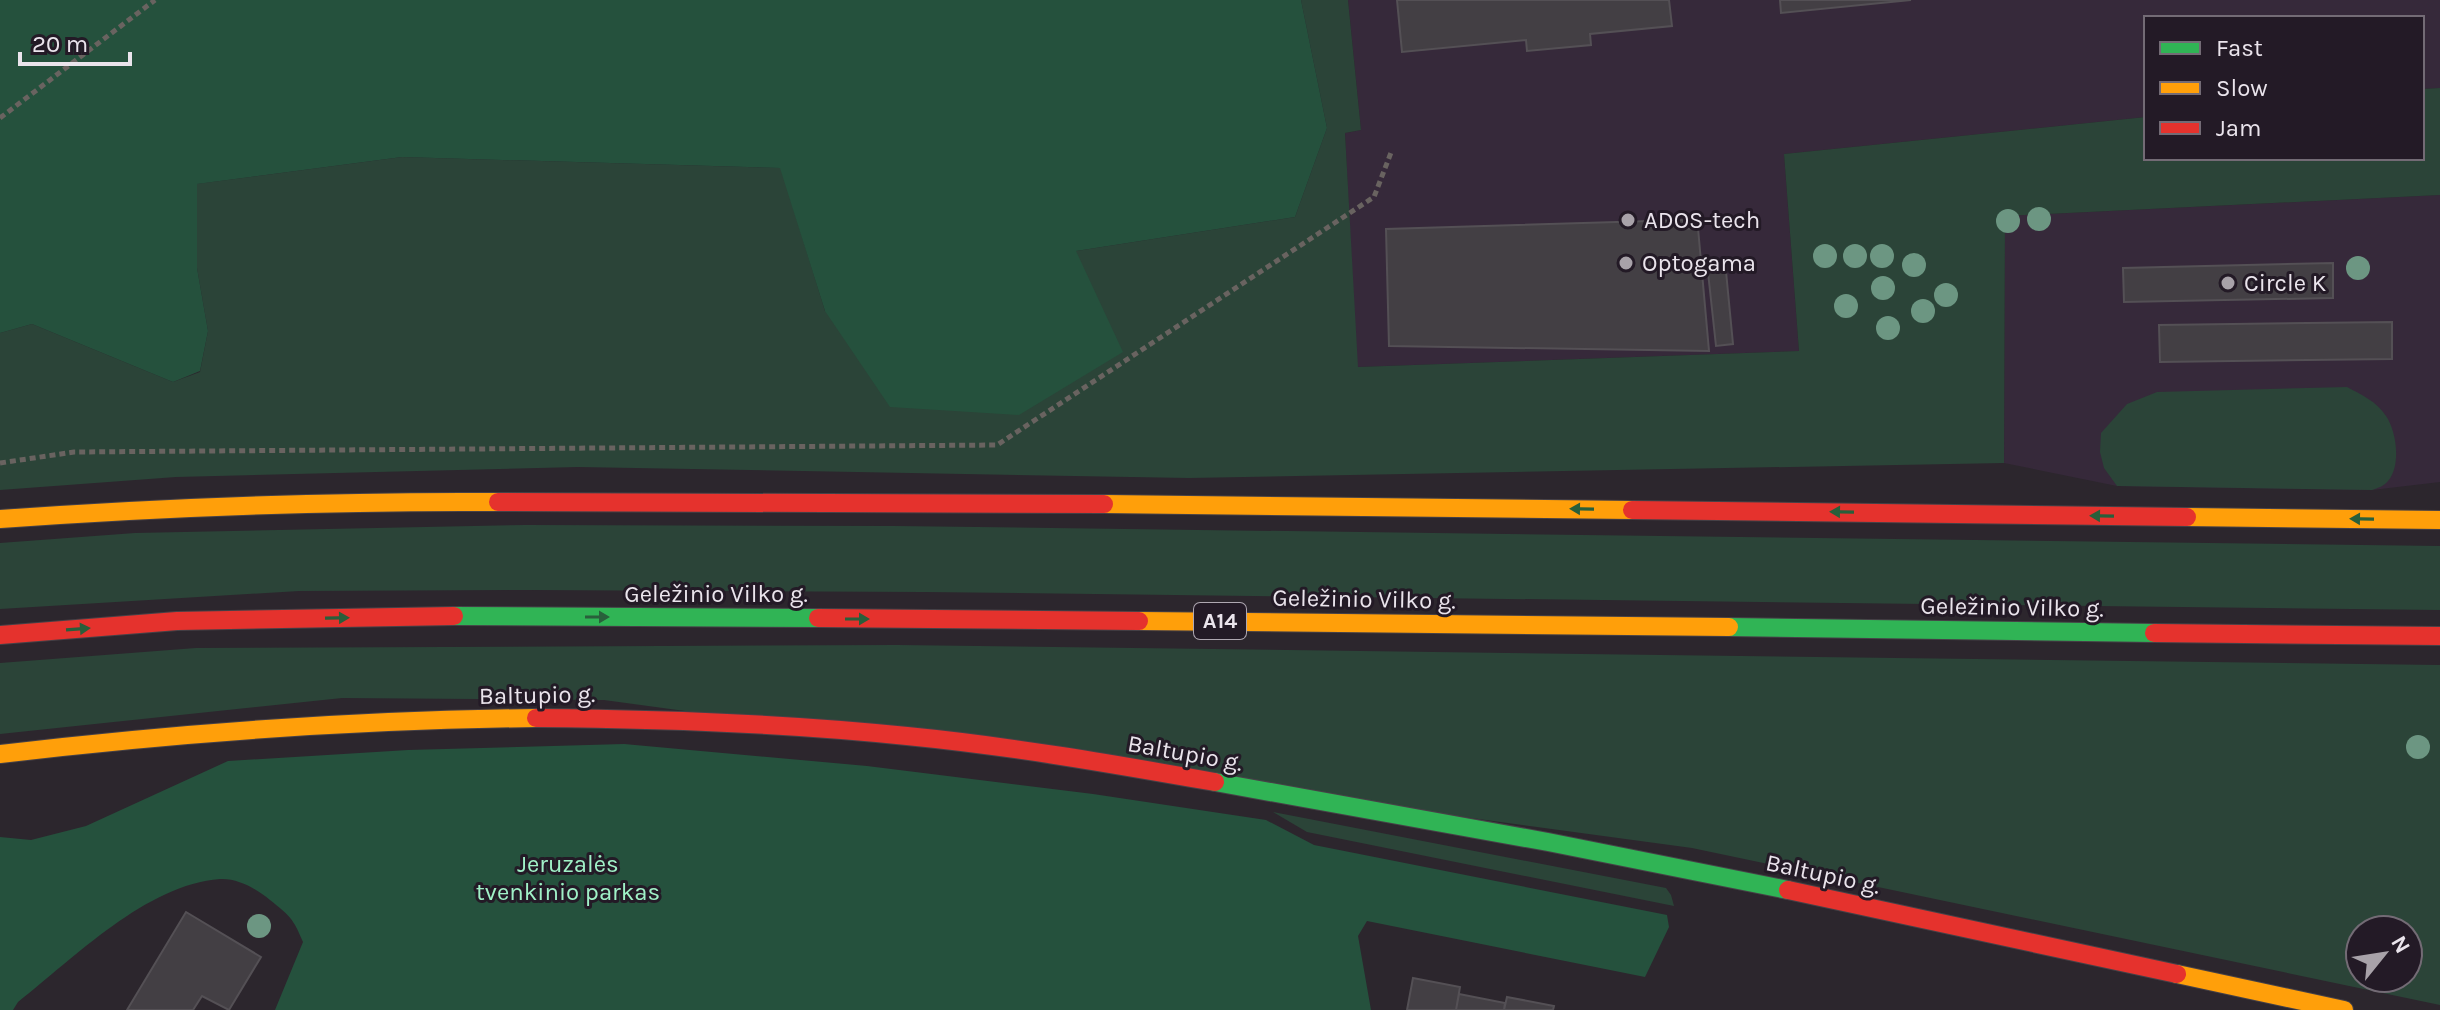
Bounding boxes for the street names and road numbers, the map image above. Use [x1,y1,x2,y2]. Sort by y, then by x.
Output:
street label: Geležinio Vilko g. [624,580,808,608]
street label: Geležinio Vilko g. [1272,583,1456,615]
street label: Geležinio Vilko g. [1920,591,2104,623]
road number: A14 [1194,603,1246,639]
street label: Baltupio g. [479,680,595,710]
street label: Baltupio g. [1125,729,1245,777]
street label: Baltupio g. [1763,848,1883,900]

